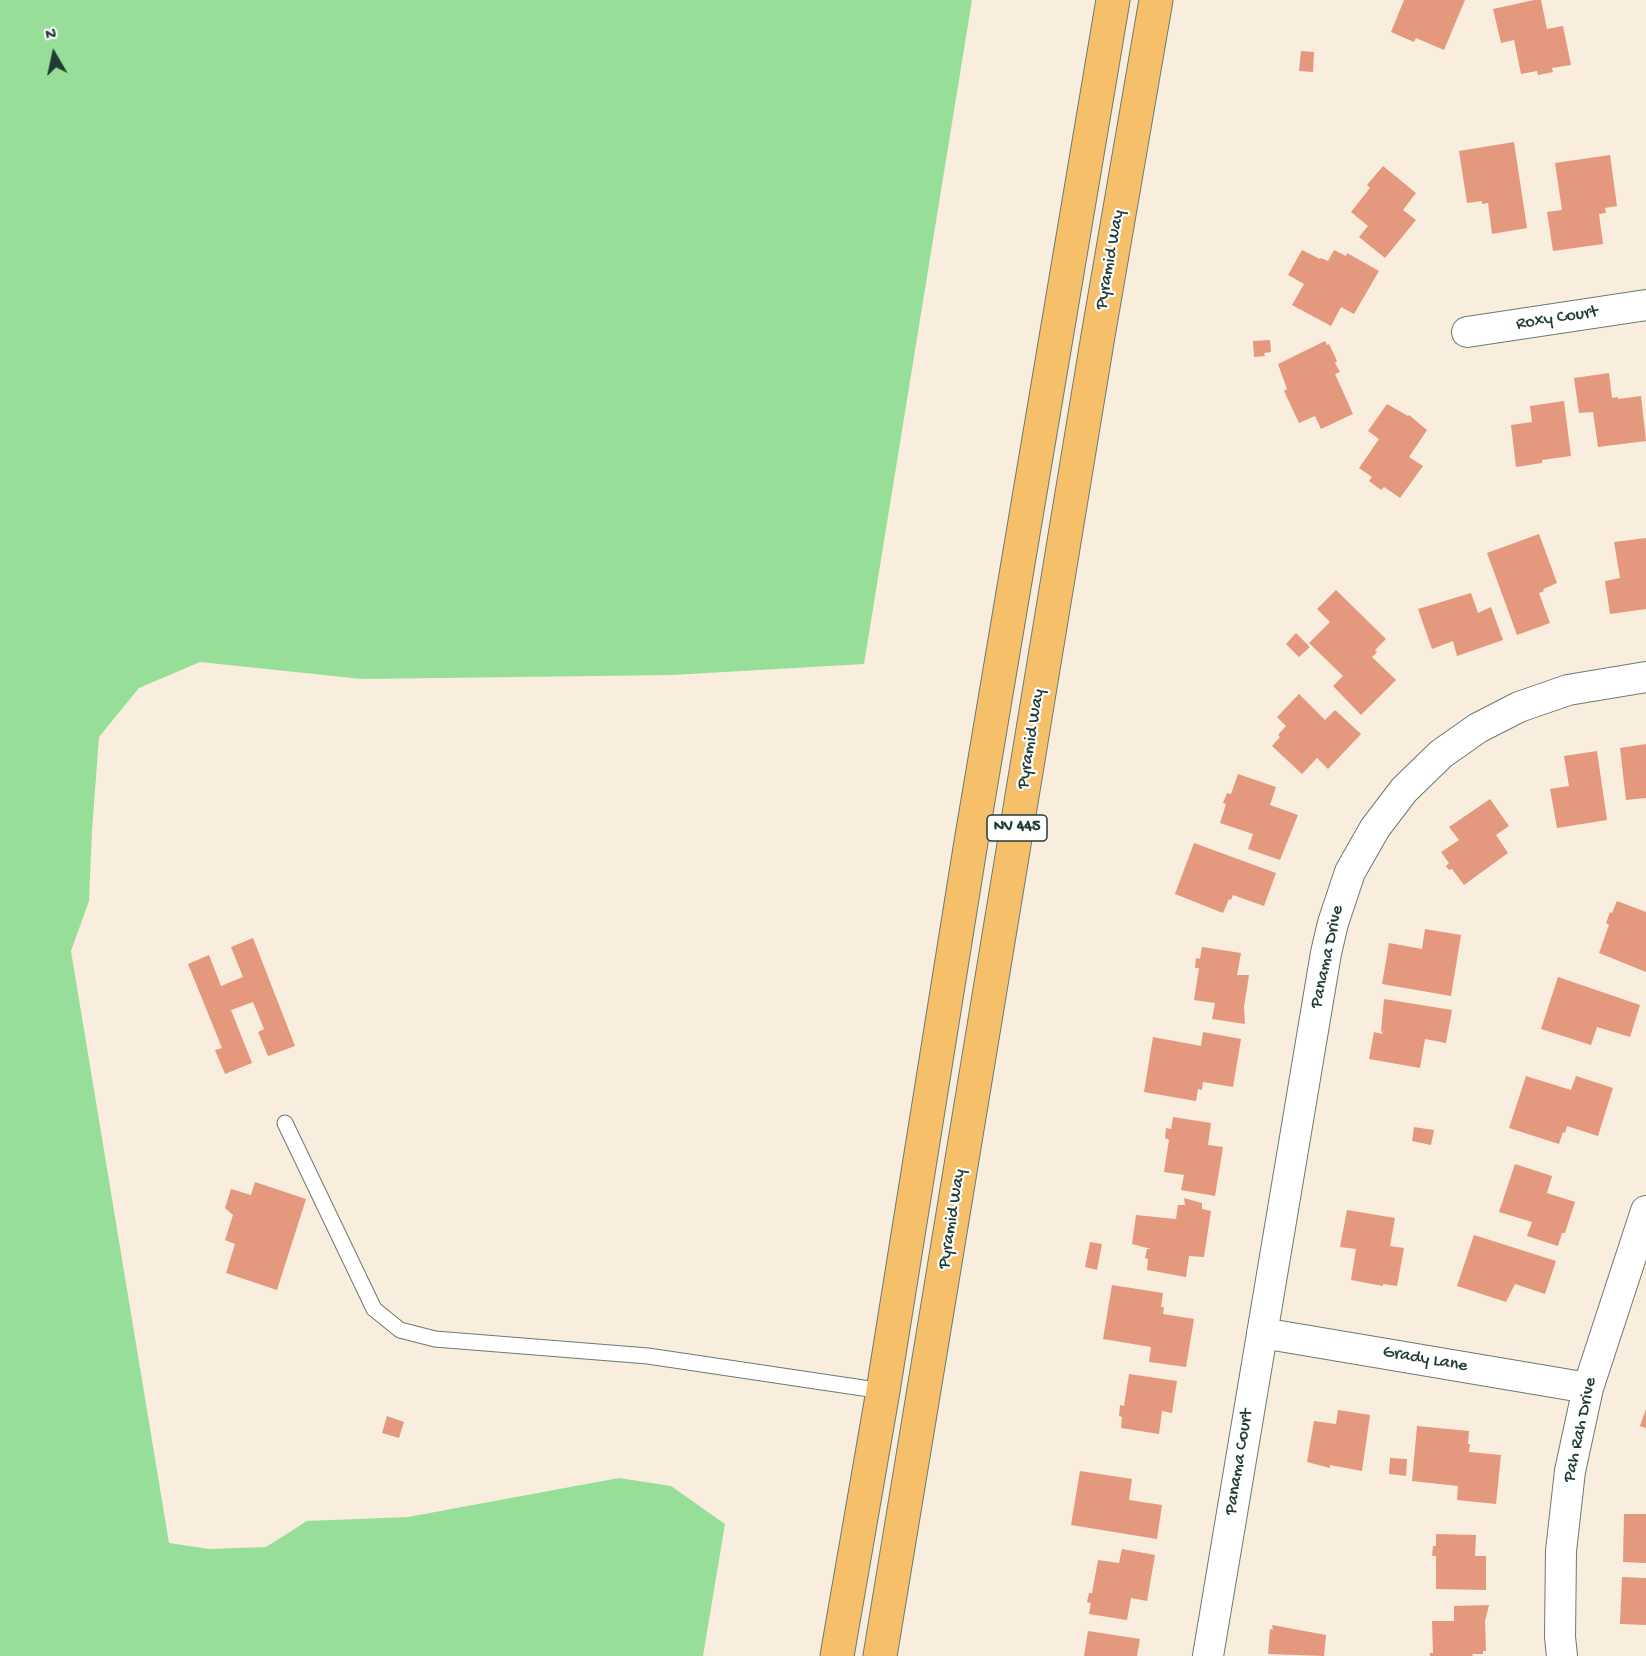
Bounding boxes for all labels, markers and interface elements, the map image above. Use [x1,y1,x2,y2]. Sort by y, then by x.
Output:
north arrow [24,24,84,84]
text: N [44,26,58,46]
street label: Pyramid Way [1092,208,1130,312]
street label: Roxy Court [1515,302,1599,336]
street label: Pyramid Way [1013,688,1051,790]
road number: NV 445 [987,815,1047,841]
street label: Panama Drive [1307,904,1349,1010]
street label: Pyramid Way [934,1168,972,1270]
street label: Grady Lane [1381,1342,1469,1378]
street label: Pah Rah Drive [1559,1376,1603,1484]
street label: Panama Court [1221,1408,1259,1516]

